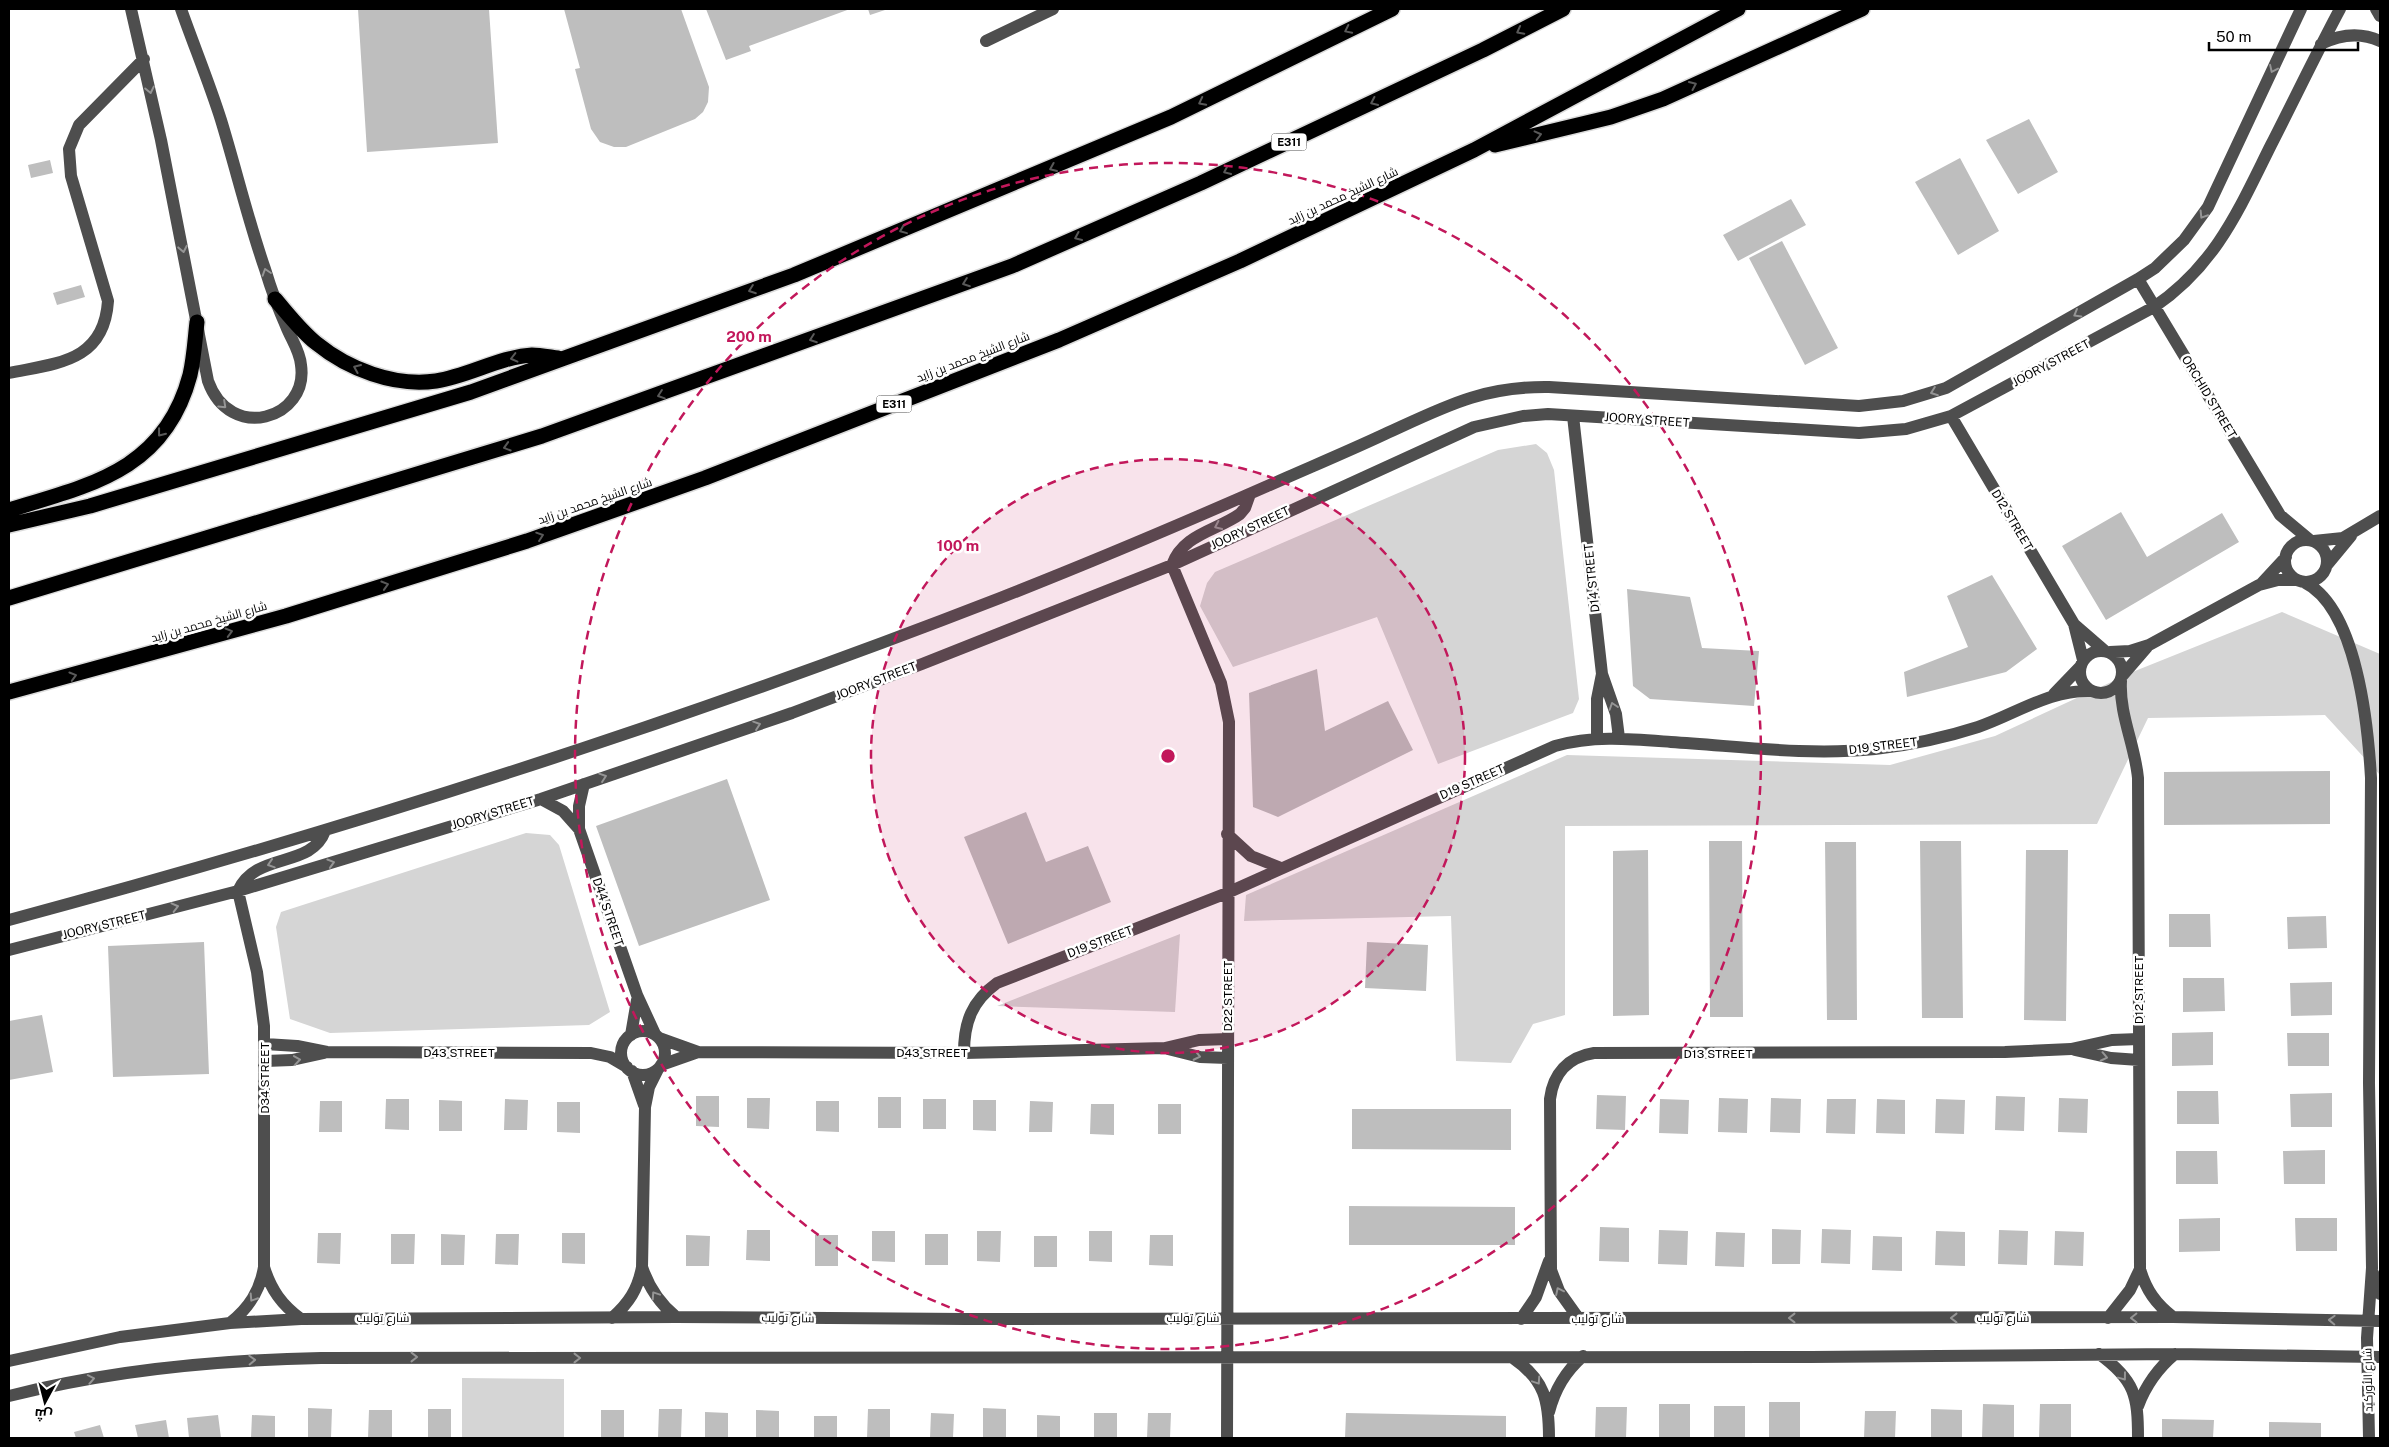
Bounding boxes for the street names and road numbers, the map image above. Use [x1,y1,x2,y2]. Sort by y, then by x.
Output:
road number: E311 [1272,134,1306,150]
street label: شارع الشيخ محمد بن زايد [1286,164,1401,229]
street label: شارع الشيخ محمد بن زايد [915,329,1032,386]
street label: JOORY STREET [2010,337,2092,389]
street label: ORCHID STREET [2179,353,2239,441]
road number: E311 [876,396,912,412]
street label: JOORY STREET [1604,410,1690,430]
street label: شارع الشيخ محمد بن زايد [536,475,654,528]
street label: D12 STREET [1988,487,2036,553]
street label: JOORY STREET [1208,504,1292,552]
street label: D14 STREET [1581,543,1603,613]
street label: شارع الشيخ محمد بن زايد [149,599,269,646]
street label: JOORY STREET [834,659,918,703]
street label: D19 STREET [1848,735,1918,757]
street label: D19 STREET [1438,762,1506,802]
street label: JOORY STREET [450,794,536,832]
street label: D44 STREET [590,876,626,948]
street label: JOORY STREET [61,908,147,942]
street label: D19 STREET [1065,923,1135,961]
street label: D12 STREET [2132,956,2146,1024]
street label: D22 STREET [1221,961,1235,1031]
street label: D34 STREET [258,1042,272,1114]
street label: D43 STREET [423,1046,495,1060]
street label: D43 STREET [896,1046,968,1060]
street label: D13 STREET [1683,1047,1753,1061]
street label: شارع توليب [357,1311,410,1326]
street label: شارع توليب [761,1311,815,1326]
street label: شارع توليب [1167,1311,1220,1326]
street label: شارع توليب [1977,1311,2030,1326]
street label: شارع توليب [1572,1312,1625,1327]
street label: شارع الأوركيد [2360,1348,2377,1412]

